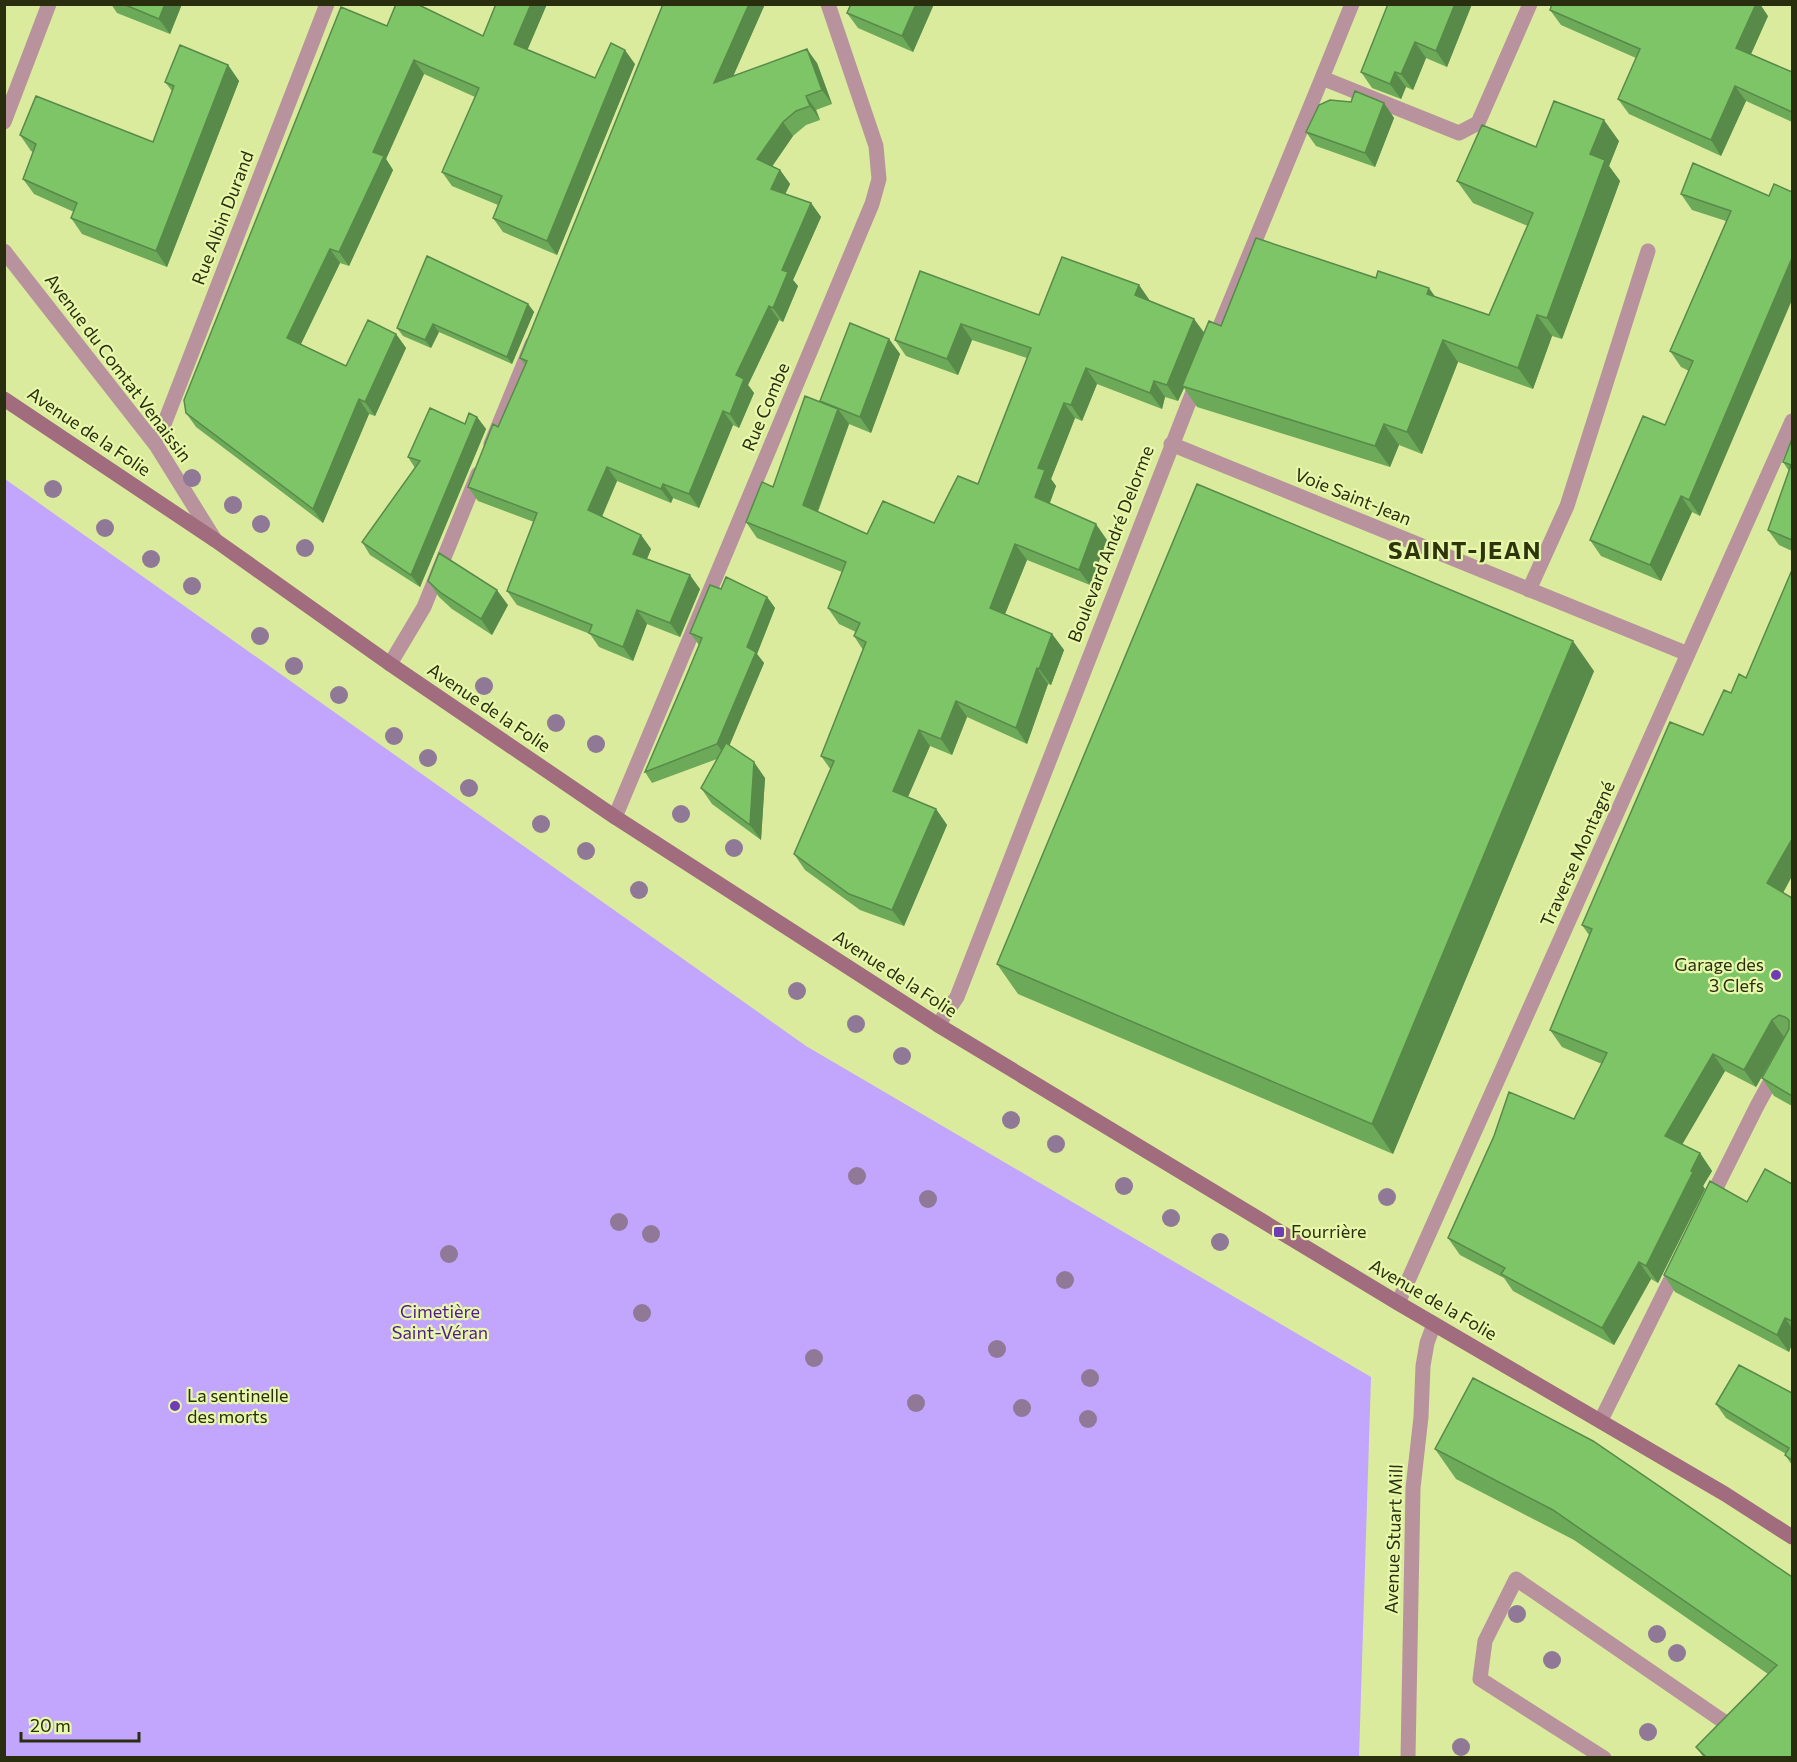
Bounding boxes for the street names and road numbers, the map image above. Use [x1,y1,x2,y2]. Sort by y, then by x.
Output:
street label: Rue Albin Durand [186,148,258,288]
street label: Avenue du Comtat Venaissin [41,269,197,466]
street label: Rue Combe [737,359,794,454]
street label: Avenue de la Folie [24,382,155,480]
street label: Boulevard André Delorme [1062,442,1158,645]
street label: Voie Saint-Jean [1292,463,1415,529]
street label: Avenue de la Folie [424,658,555,756]
street label: Traverse Montagné [1535,777,1619,930]
street label: Avenue de la Folie [829,925,962,1021]
street label: Avenue de la Folie [1366,1254,1501,1345]
street label: Avenue Stuart Mill [1379,1464,1407,1614]

